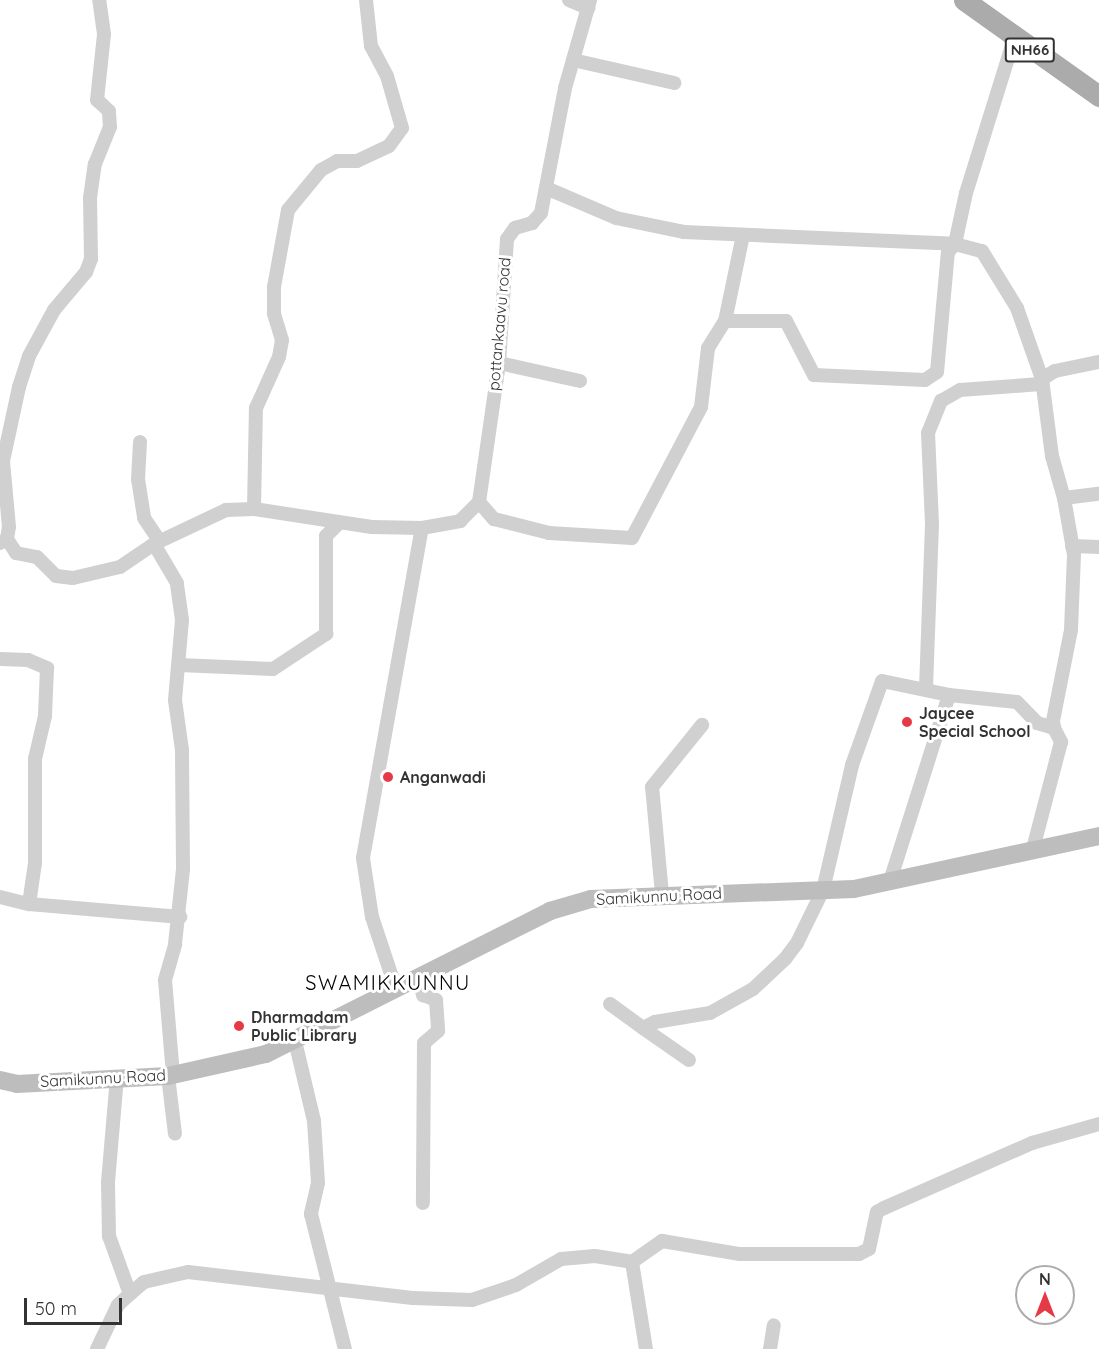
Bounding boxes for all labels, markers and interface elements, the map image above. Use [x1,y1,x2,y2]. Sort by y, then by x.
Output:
road number: NH66 [1004,38,1056,62]
street label: pottankaavu road [484,257,514,391]
place label: Jaycee Special School [919,703,1031,741]
marker: Jaycee Special School [900,715,914,729]
place label: Anganwadi [400,767,486,787]
marker: Anganwadi [381,770,395,784]
street label: Samikunnu Road [596,883,722,909]
district label: SWAMIKKUNNU [305,970,471,994]
place label: Dharmadam Public Library [251,1007,357,1045]
marker: Dharmadam Public Library [232,1019,246,1033]
street label: Samikunnu Road [40,1065,166,1091]
north arrow [1015,1265,1075,1325]
text: N [1039,1269,1051,1289]
scale bar [27,1286,124,1324]
text: 50 m [35,1297,77,1320]

